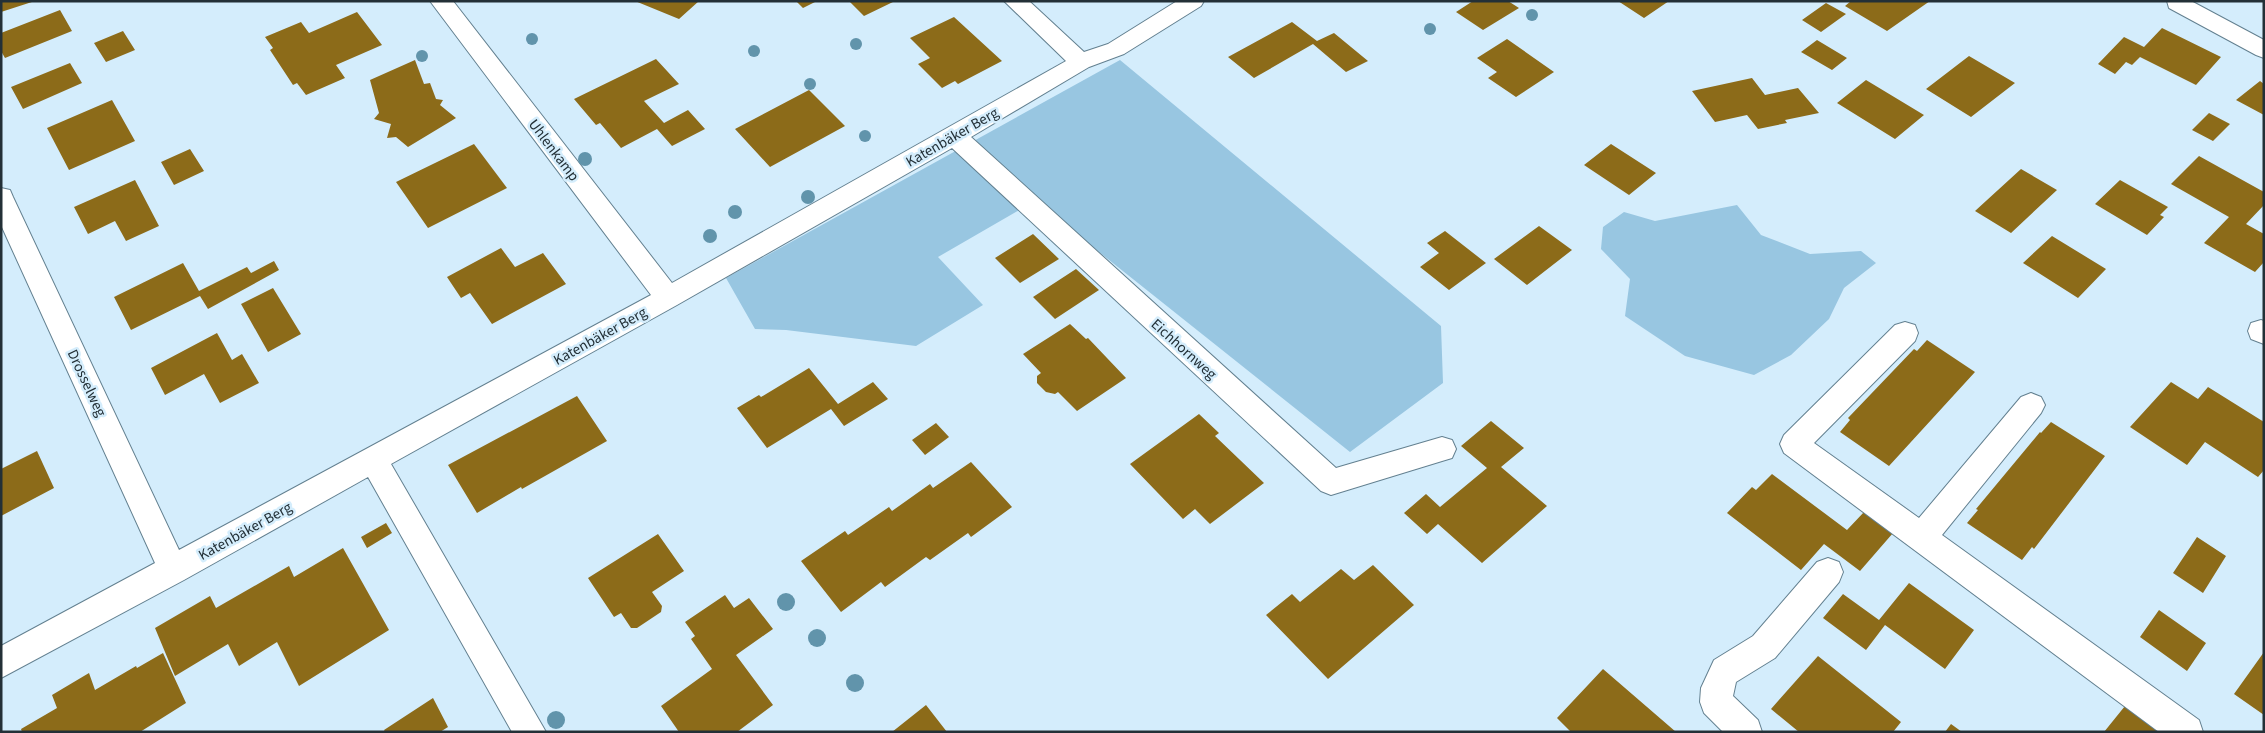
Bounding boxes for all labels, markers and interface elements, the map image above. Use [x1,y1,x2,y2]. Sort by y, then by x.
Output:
street label: Katenbäker Berg [902,102,1003,172]
street label: Uhlenkamp [523,115,584,186]
street label: Katenbäker Berg [550,302,651,371]
street label: Eichhornweg [1146,314,1221,385]
street label: Drosselweg [62,346,111,421]
street label: Katenbäker Berg [195,497,296,566]

